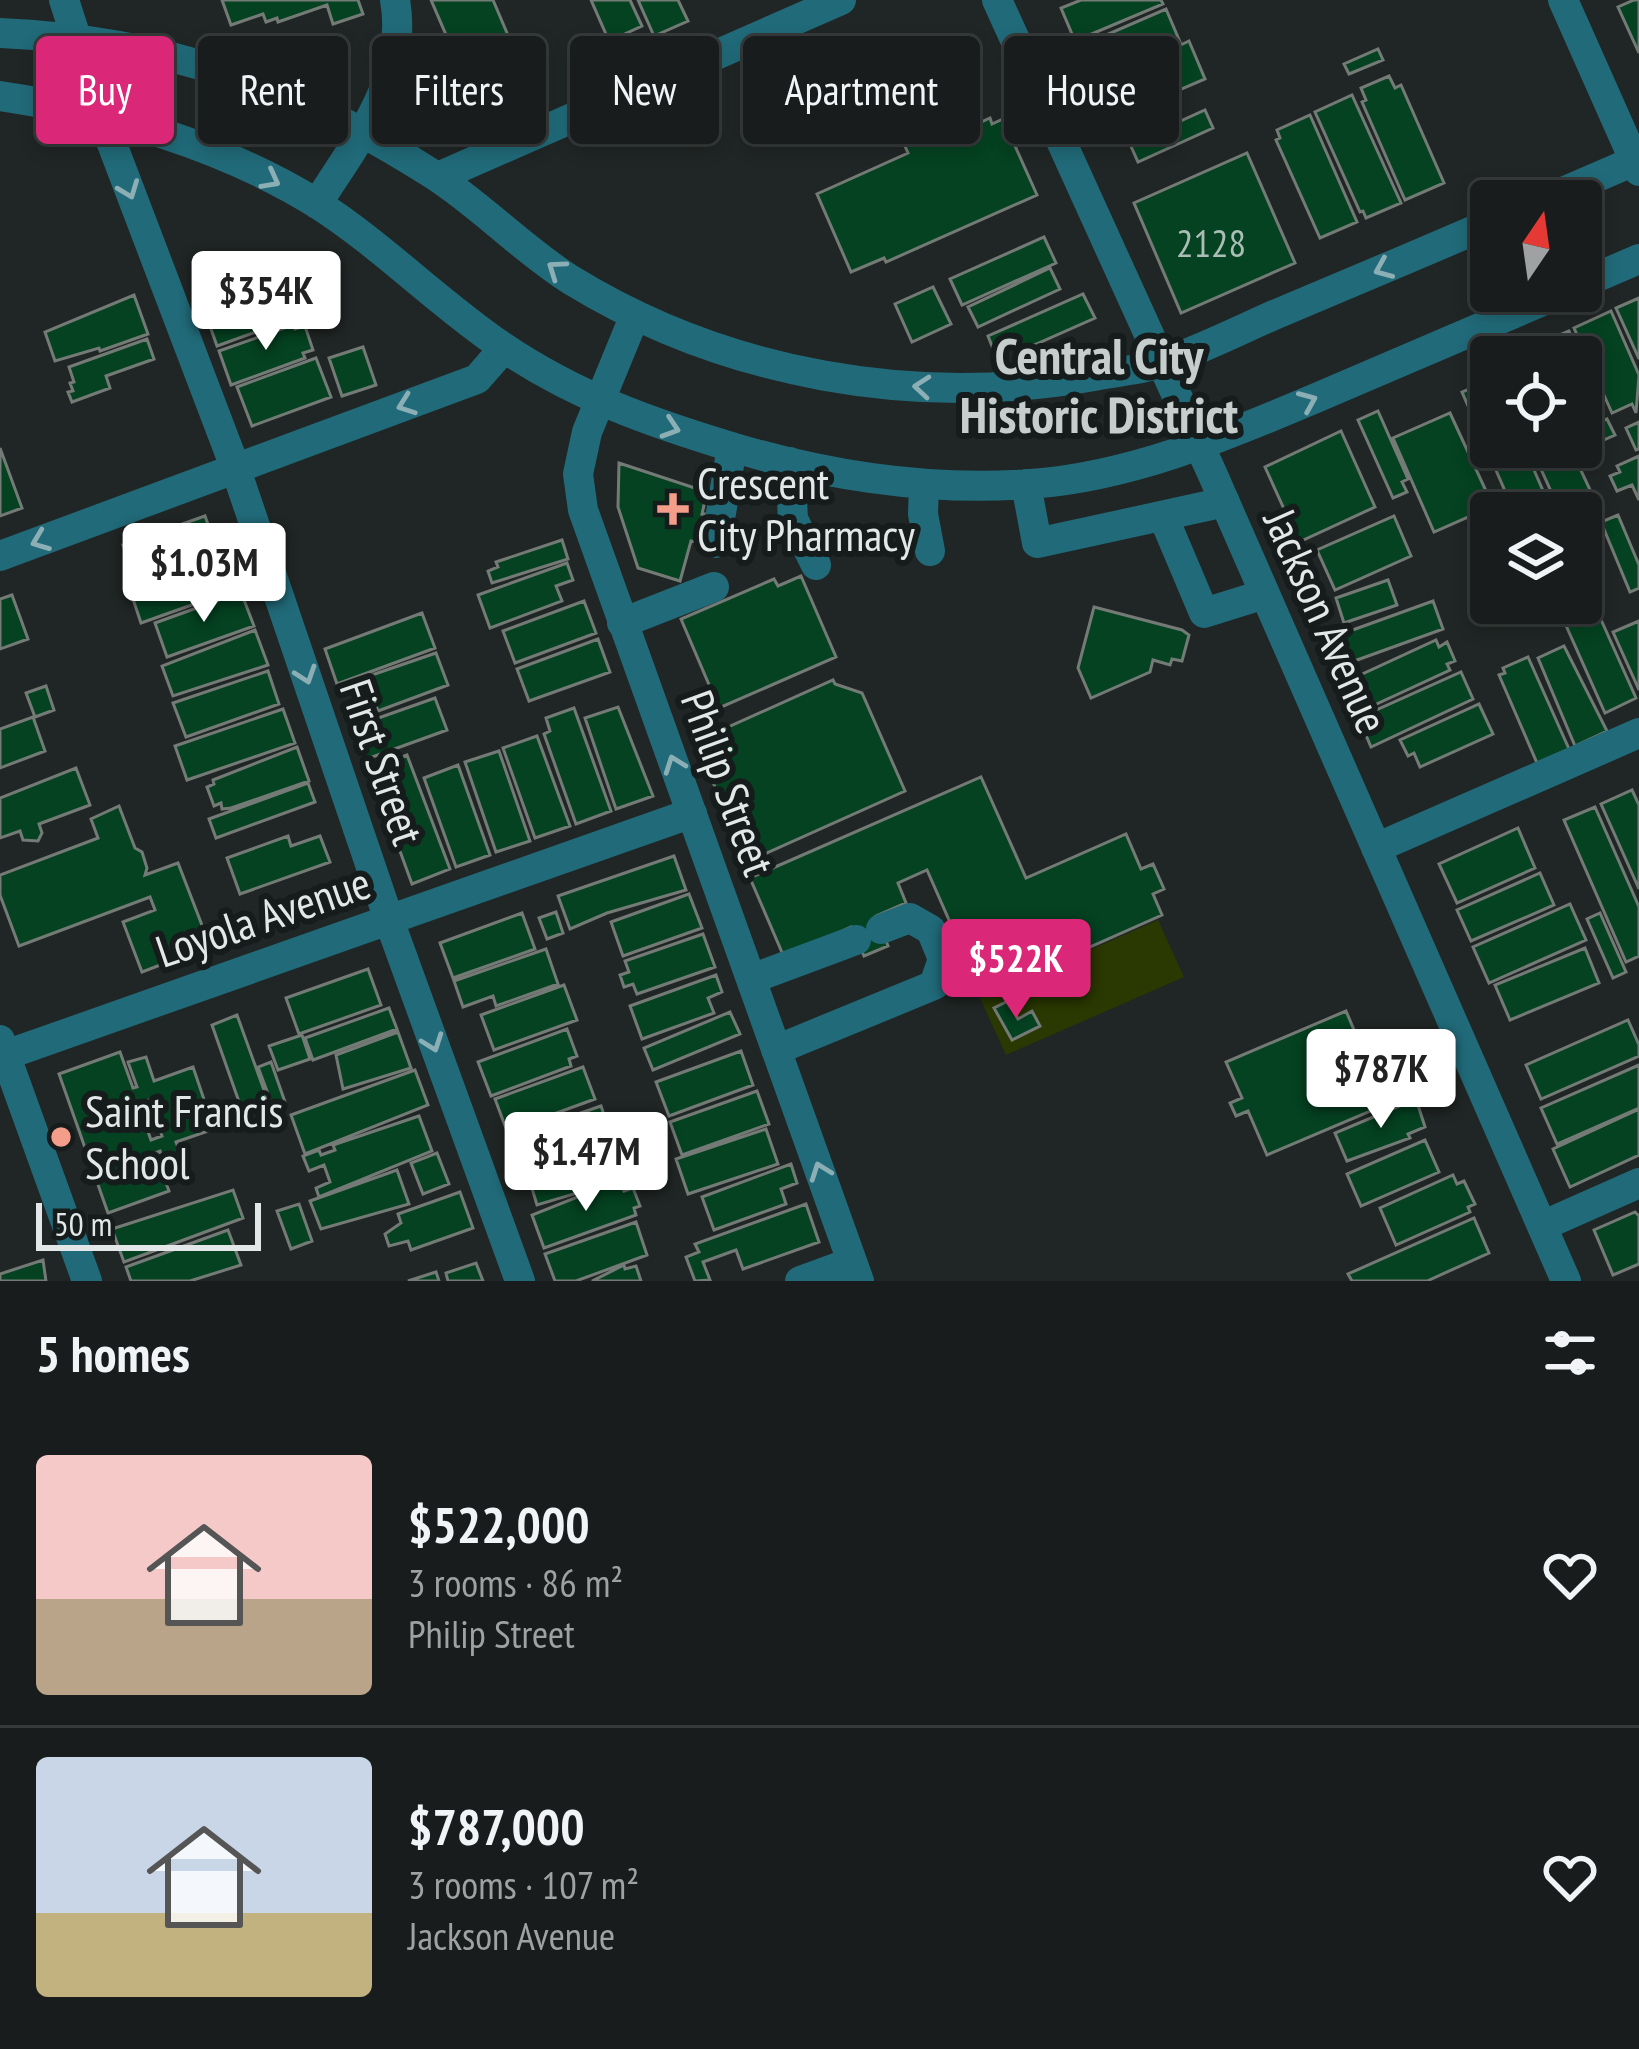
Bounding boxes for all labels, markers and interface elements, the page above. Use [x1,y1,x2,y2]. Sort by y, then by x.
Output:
chip: Buy [36,36,174,144]
chip: Rent [198,36,348,144]
chip: Filters [372,36,546,144]
chip: New [570,36,719,144]
chip: Apartment [743,36,980,144]
chip: House [1004,36,1179,144]
one-way arrow [258,166,279,189]
one-way arrow [115,178,140,199]
north arrow [1470,180,1602,312]
map controls [1470,180,1602,624]
house number: 2128 [1176,217,1246,268]
pin: $354K [182,251,350,353]
one-way arrow [1374,254,1396,278]
one-way arrow [547,261,569,283]
text: $354K [219,264,313,315]
district label: Central City Historic District [960,322,1238,447]
button: locate [1470,336,1602,468]
one-way arrow [912,374,931,400]
one-way arrow [397,391,418,415]
one-way arrow [1296,392,1317,416]
one-way arrow [660,414,681,439]
place label: Crescent City Pharmacy [697,453,915,563]
button: layers [1470,492,1602,624]
marker: Crescent City Pharmacy [660,496,686,522]
street label: Jackson Avenue [1251,498,1402,742]
pin: $1.03M [106,523,302,625]
one-way arrow [31,526,52,551]
text: $1.03M [150,536,258,587]
one-way arrow [291,664,316,685]
street label: First Street [328,671,438,853]
street label: Philip Street [669,682,789,884]
one-way arrow [663,755,688,776]
street label: Loyola Avenue [148,852,377,980]
pin: $522K [932,919,1100,1021]
text: $522K [969,932,1063,983]
pin: $787K [1297,1029,1465,1131]
one-way arrow [419,1032,443,1053]
text: $787K [1334,1042,1428,1093]
place label: Saint Francis School [85,1081,283,1191]
pin: $1.47M [488,1112,684,1214]
marker: Saint Francis School [48,1124,74,1150]
text: $1.47M [532,1125,640,1176]
one-way arrow [810,1162,834,1183]
scale bar [36,1197,261,1250]
text: 50 m [54,1202,112,1245]
text: 5 homes [36,1320,190,1386]
icon: filters [1537,1320,1603,1386]
text: $522,000 [408,1491,590,1557]
icon: home [132,1503,276,1647]
icon: heart [1537,1542,1603,1608]
text: 3 rooms · 86 m² [408,1557,623,1608]
text: Philip Street [408,1608,575,1659]
text: $787,000 [408,1793,585,1859]
icon: home [132,1805,276,1949]
icon: heart [1537,1844,1603,1910]
text: 3 rooms · 107 m² [408,1859,639,1910]
text: Jackson Avenue [408,1910,615,1961]

